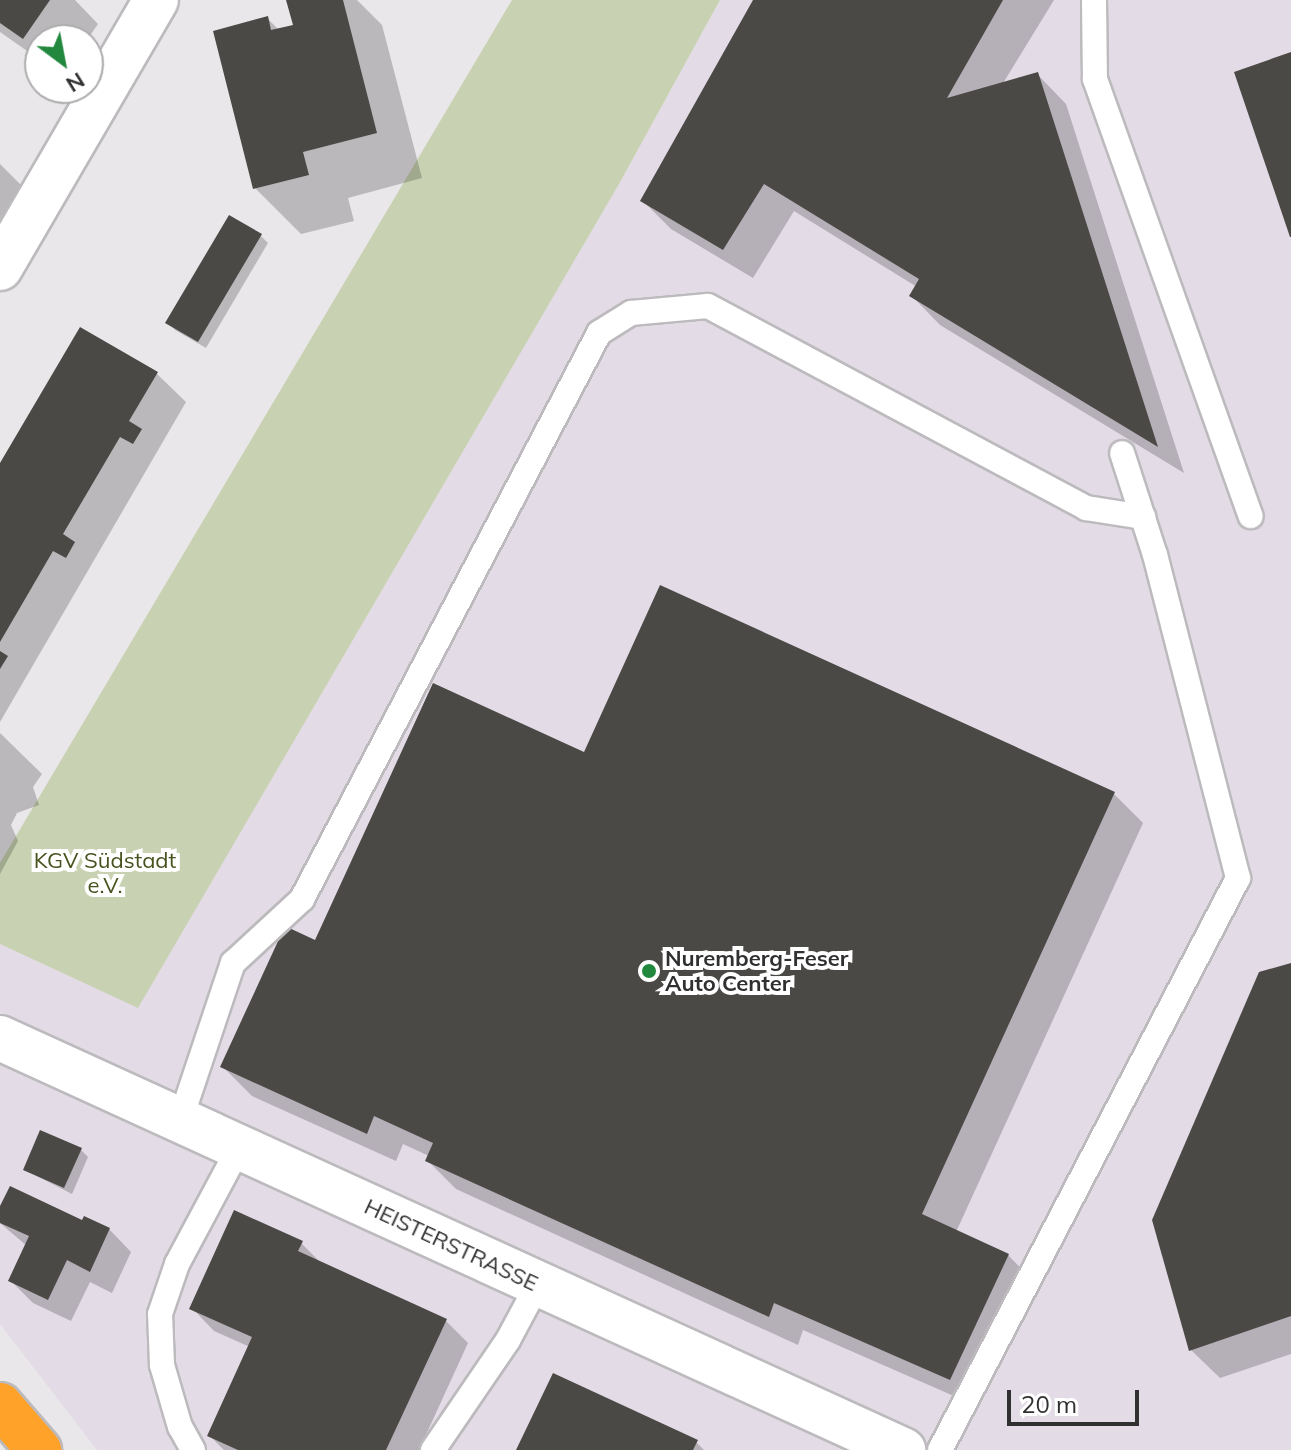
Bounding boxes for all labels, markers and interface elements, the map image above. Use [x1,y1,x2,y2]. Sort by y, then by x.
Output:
north arrow [24,24,104,104]
text: N [61,66,90,99]
park label: KGV Südstadt e.V. [34,847,176,898]
place label: Nuremberg-Feser Auto Center [665,945,848,996]
marker: Nuremberg-Feser Auto Center [640,962,658,980]
street label: HEISTERSTRASSE [360,1193,542,1297]
scale bar [1011,1374,1143,1424]
text: 20 m [1021,1389,1077,1419]

